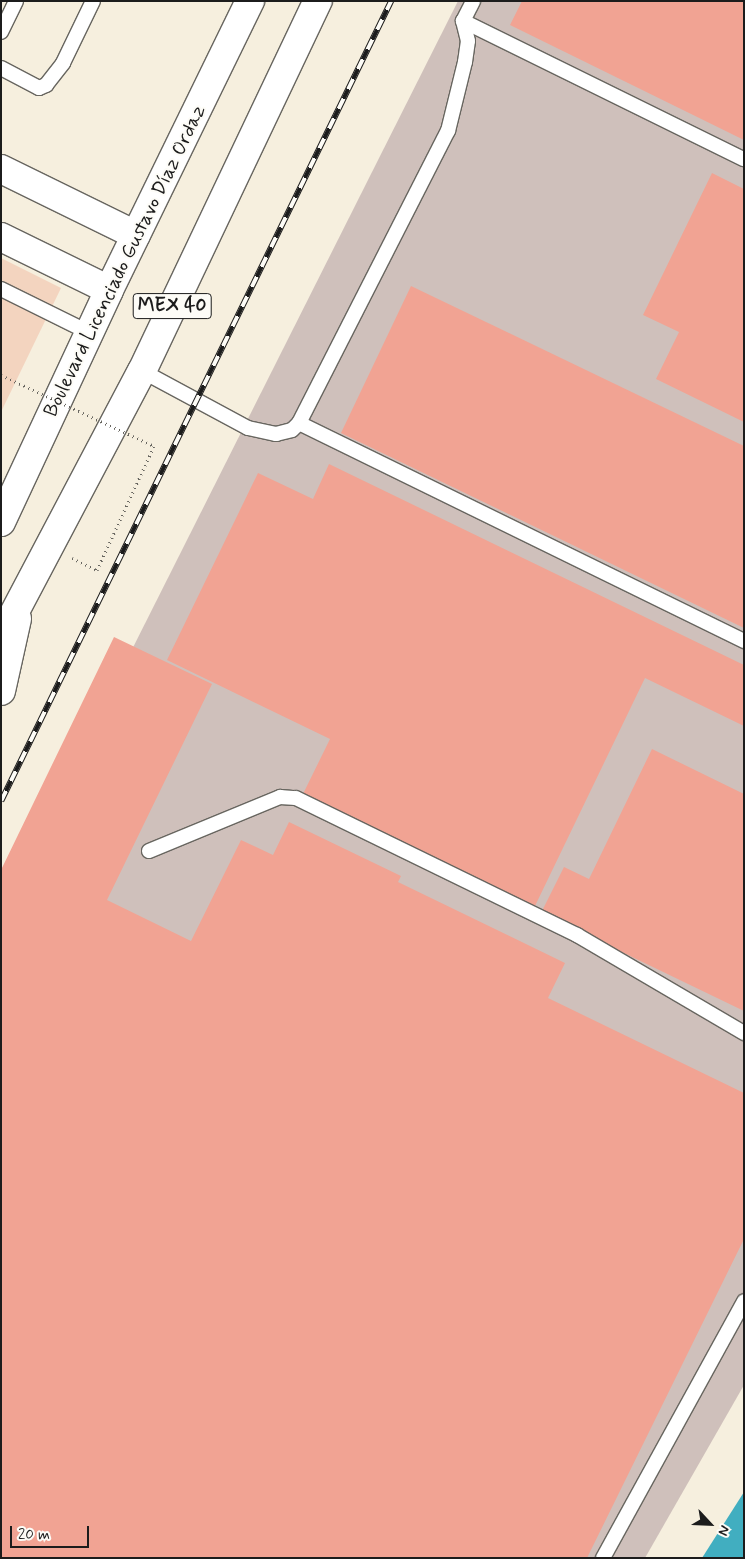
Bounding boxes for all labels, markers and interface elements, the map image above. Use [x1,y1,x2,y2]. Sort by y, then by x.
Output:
street label: Boulevard Licenciado Gustavo Díaz Ordaz [38,100,212,422]
road number: MEX 40 [132,290,212,322]
north arrow [685,1499,735,1549]
scale bar [12,1516,91,1548]
text: N [713,1522,734,1538]
text: 20 m [18,1525,50,1545]

